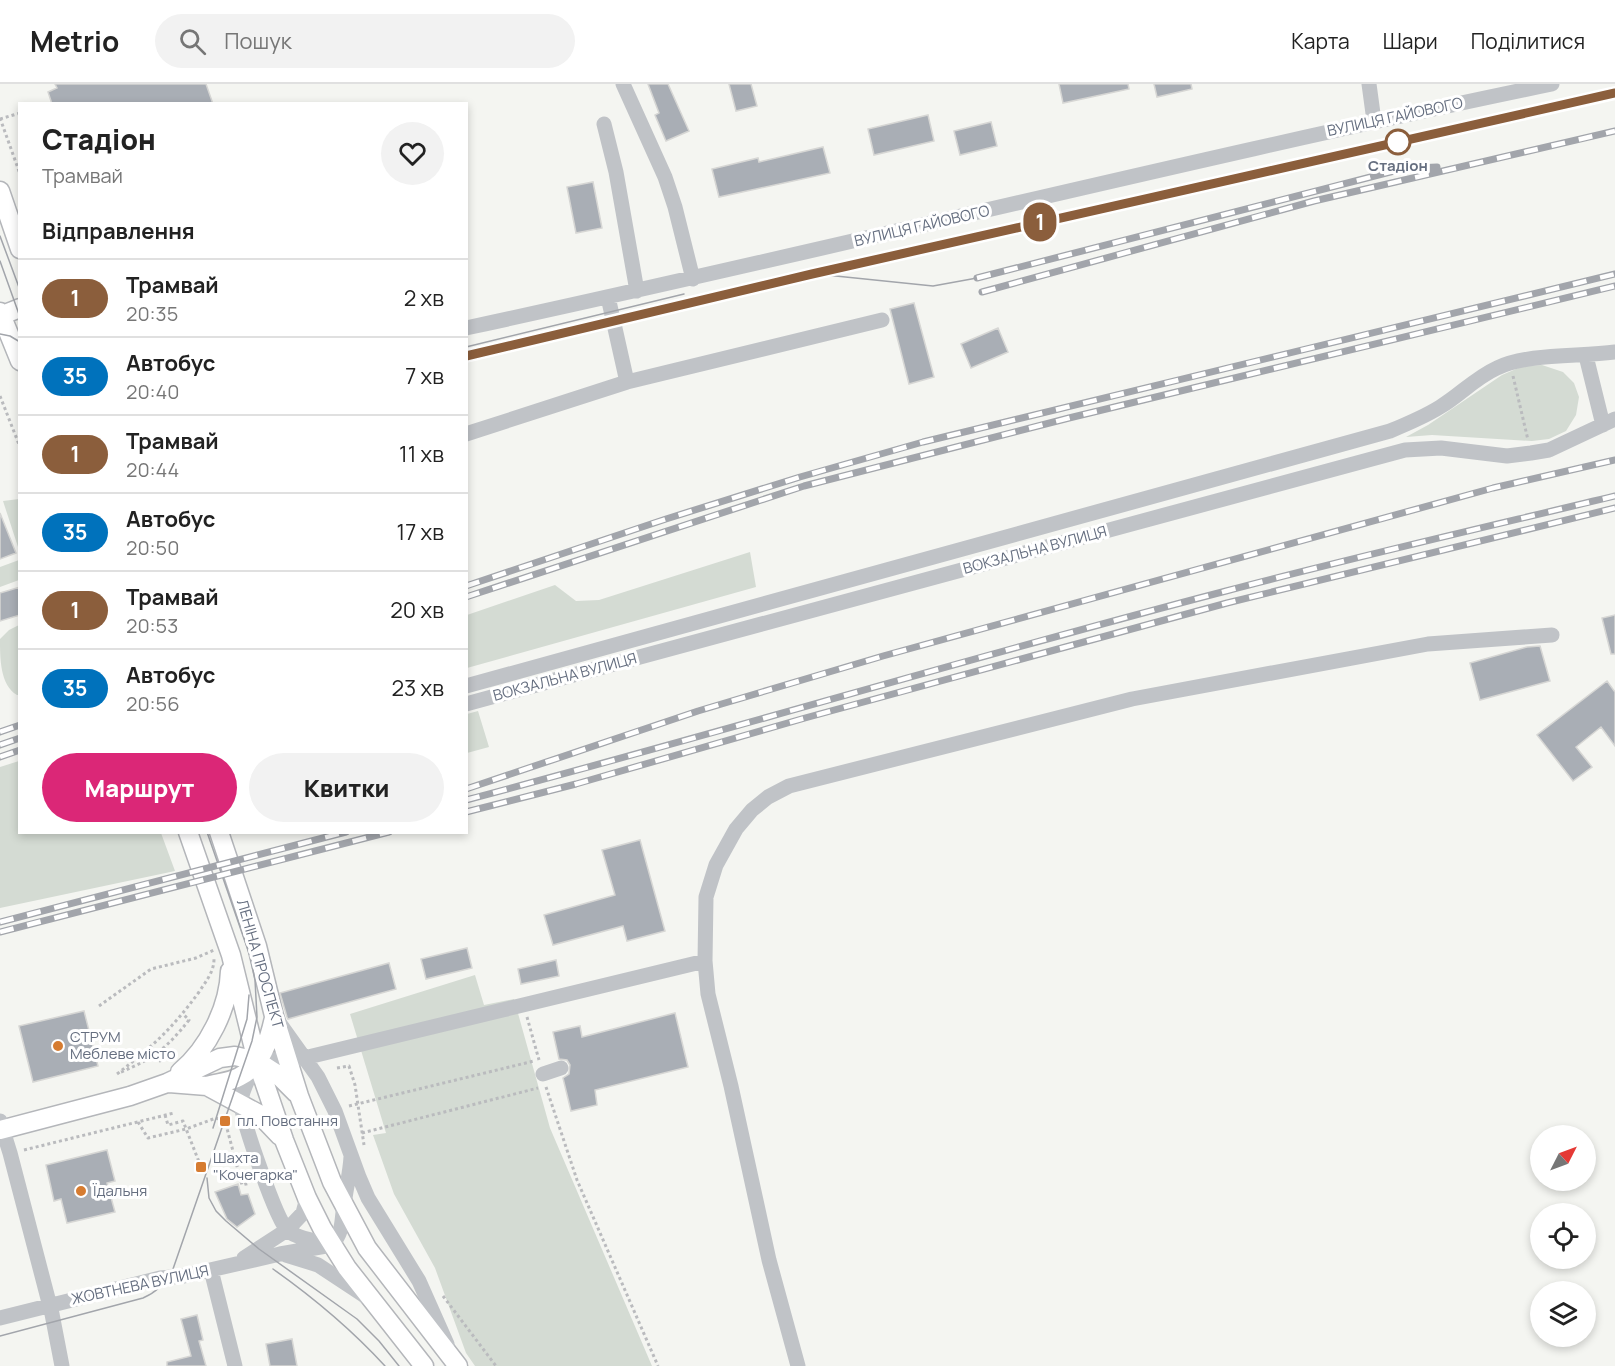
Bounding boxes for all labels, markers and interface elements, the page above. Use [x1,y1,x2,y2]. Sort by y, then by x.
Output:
search box [155,14,575,68]
text: Metrio [30,22,119,60]
icon: search [176,25,209,58]
text: Пошук [224,26,292,56]
text: Карта [1291,27,1350,55]
text: Шари [1383,27,1438,55]
text: Поділитися [1471,27,1585,55]
street label: ВУЛИЦЯ ГАЙОВОГО [1325,92,1465,141]
text: Стадіон [42,120,156,158]
button: heart [381,122,444,185]
marker: Стадіон [1385,129,1411,155]
place label: Стадіон [1368,155,1428,176]
text: Трамвай [42,162,123,189]
street label: ВУЛИЦЯ ГАЙОВОГО [852,200,992,251]
line badge: 1 [1020,202,1060,242]
text: 1 [1035,208,1045,236]
text: Відправлення [42,216,195,246]
text: Трамвай [126,270,219,300]
text: 2 хв [404,283,444,313]
text: 1 [70,284,80,312]
text: 20:35 [126,300,178,327]
text: Автобус [126,348,215,378]
text: 7 хв [405,361,444,391]
text: 35 [63,362,87,390]
text: 20:40 [126,378,180,405]
text: Трамвай [126,426,219,456]
text: 11 хв [399,439,444,469]
text: 1 [70,440,80,468]
text: 20:44 [126,456,179,483]
text: Автобус [126,504,215,534]
text: 17 хв [397,517,444,547]
text: 35 [63,518,87,546]
street label: ВОКЗАЛЬНА ВУЛИЦЯ [961,520,1109,579]
text: 20:50 [126,534,179,561]
text: Трамвай [126,582,219,612]
text: 20 хв [390,595,444,625]
text: 1 [70,596,80,624]
text: 20:53 [126,612,178,639]
street label: ВОКЗАЛЬНА ВУЛИЦЯ [491,647,639,706]
text: Автобус [126,660,215,690]
text: 23 хв [392,673,444,703]
text: 35 [63,674,87,702]
text: 20:56 [126,690,180,717]
button: Маршрут [42,753,237,822]
button: Квитки [249,753,444,822]
street label: ЛЕНІНА ПРОСПЕКТ [232,897,289,1031]
place label: СТРУМ Меблеве місто [70,1026,176,1064]
marker: СТРУМ Меблеве місто [51,1039,65,1053]
place label: пл. Повстання [237,1110,338,1131]
marker: пл. Повстання [218,1114,232,1128]
north arrow [1530,1125,1596,1191]
map controls [1530,1125,1596,1347]
place label: Шахта "Кочегарка" [213,1147,298,1185]
marker: Шахта "Кочегарка" [194,1160,208,1174]
place label: Їдальня [92,1180,147,1201]
marker: Їдальня [74,1184,88,1198]
button: locate [1530,1203,1596,1269]
street label: ЖОВТНЕВА ВУЛИЦЯ [69,1260,211,1309]
button: layers [1530,1281,1596,1347]

